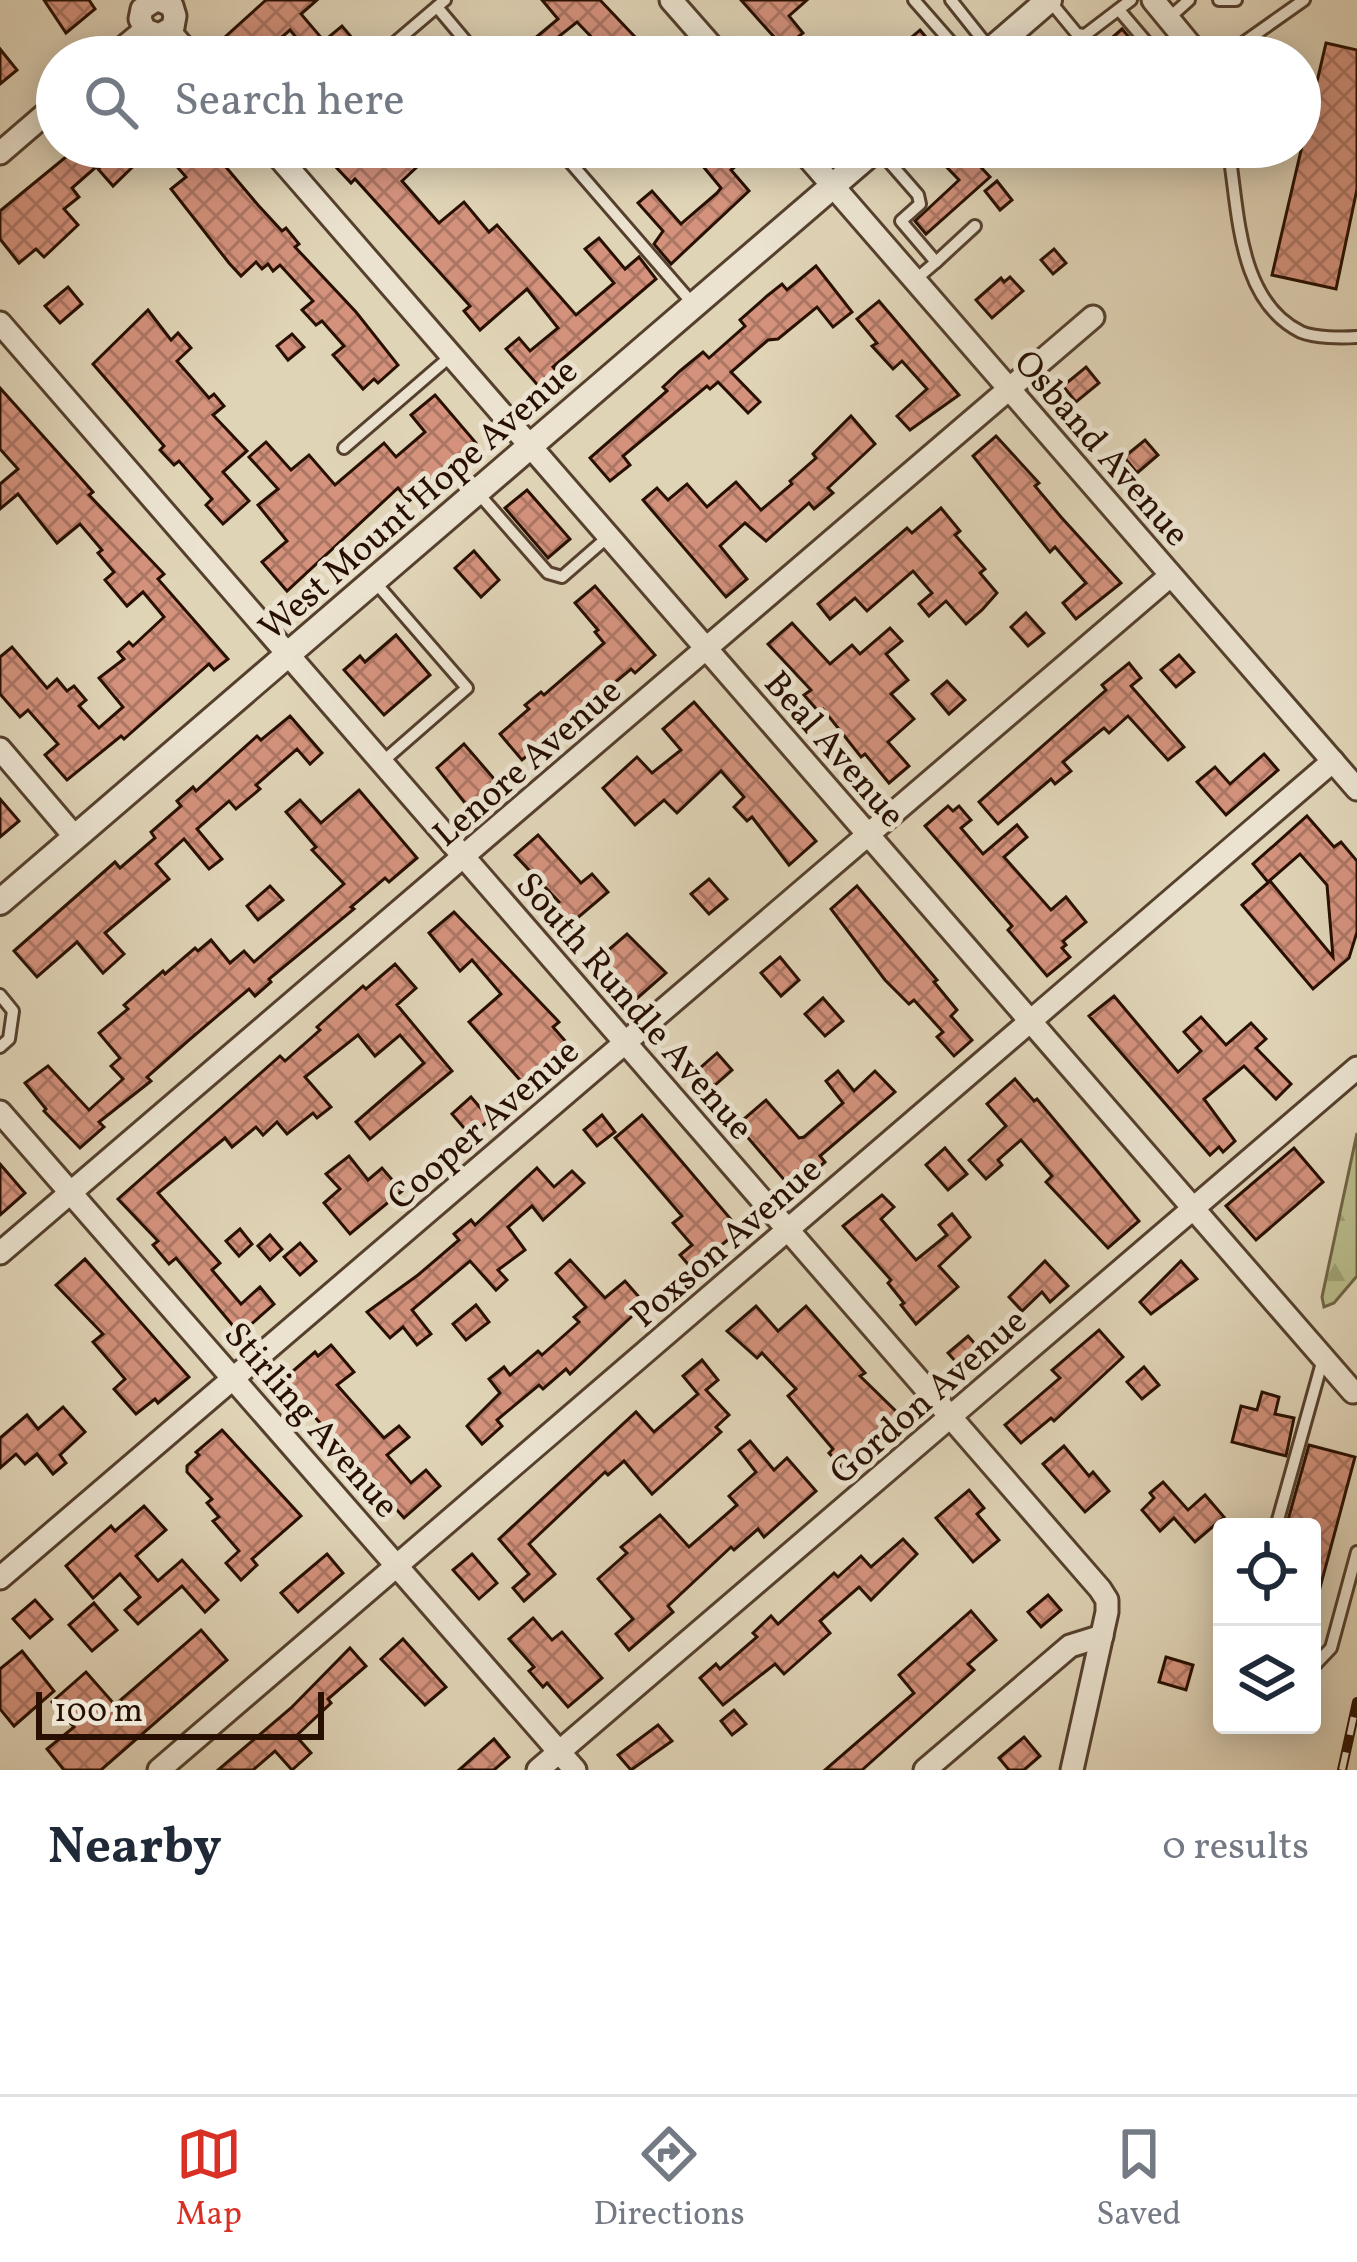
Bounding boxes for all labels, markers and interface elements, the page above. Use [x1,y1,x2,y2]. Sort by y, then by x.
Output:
search box [36,36,1321,168]
icon: search [78,69,144,135]
text: Search here [174,71,405,134]
street label: Osband Avenue [1000,340,1200,559]
street label: West Mount Hope Avenue [249,348,590,654]
street label: Beal Avenue [751,661,915,840]
street label: Lenore Avenue [424,668,634,860]
street label: South Rundle Avenue [503,863,763,1152]
street label: Cooper Avenue [378,1029,591,1223]
street label: Poxson Avenue [621,1147,834,1341]
street label: Gordon Avenue [820,1298,1039,1498]
street label: Stirling Avenue [211,1313,409,1530]
map controls [1213,1518,1321,1734]
button: locate [1213,1518,1321,1626]
button: layers [1213,1626,1321,1734]
scale bar [36,1686,324,1739]
text: 100 m [54,1690,143,1736]
text: Nearby [48,1813,222,1884]
text: 0 results [1162,1821,1309,1875]
tab: Map [176,2121,242,2239]
tab: Directions [593,2121,745,2239]
tab: Saved [1096,2121,1181,2239]

